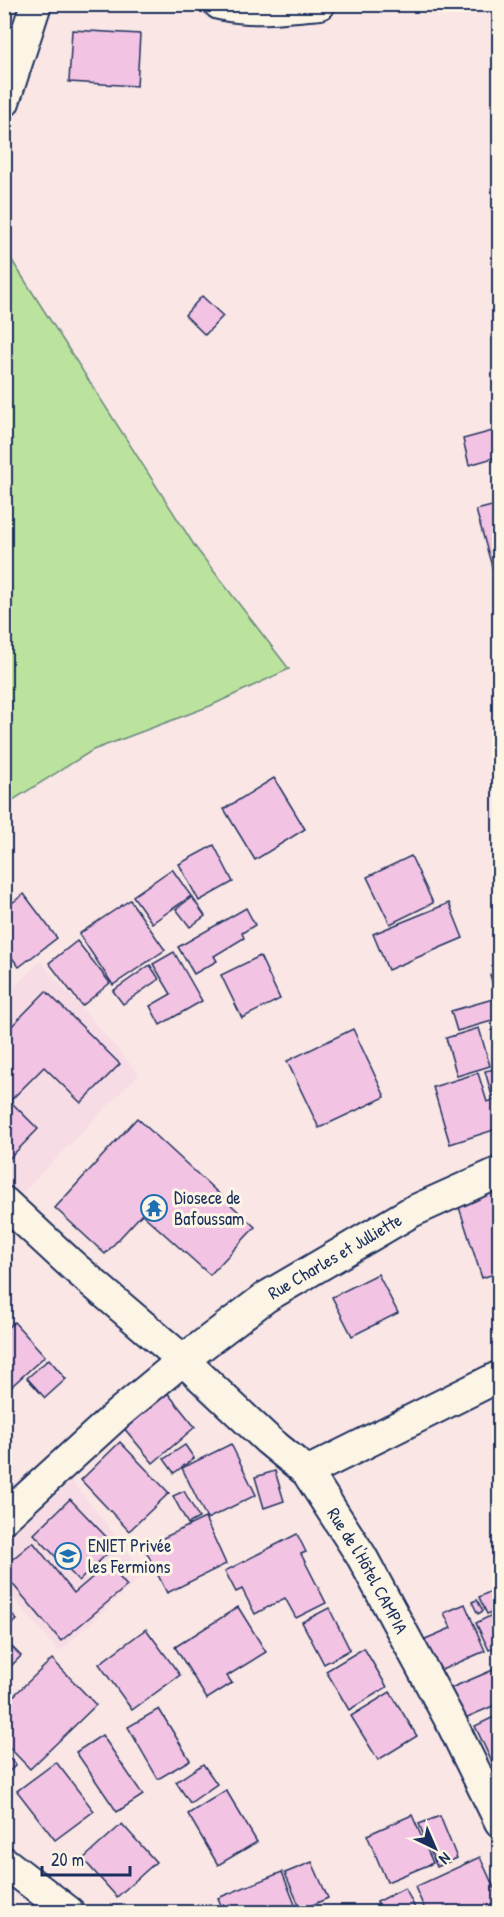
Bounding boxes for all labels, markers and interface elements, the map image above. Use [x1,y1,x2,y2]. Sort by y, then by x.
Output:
place label: Diosece de Bafoussam [174,1185,244,1231]
temple icon: Diosece de Bafoussam [139,1193,169,1223]
street label: Rue Charles et Julliette [263,1207,406,1305]
street label: Rue de l'Hôtel CAMPIA [321,1503,414,1638]
place label: ENIET Privée les Fermions [88,1533,171,1579]
school or university icon: ENIET Privée les Fermions [53,1541,83,1571]
north arrow [405,1818,465,1878]
scale bar [42,1839,130,1877]
text: 20 m [51,1847,84,1872]
text: N [434,1848,456,1870]

